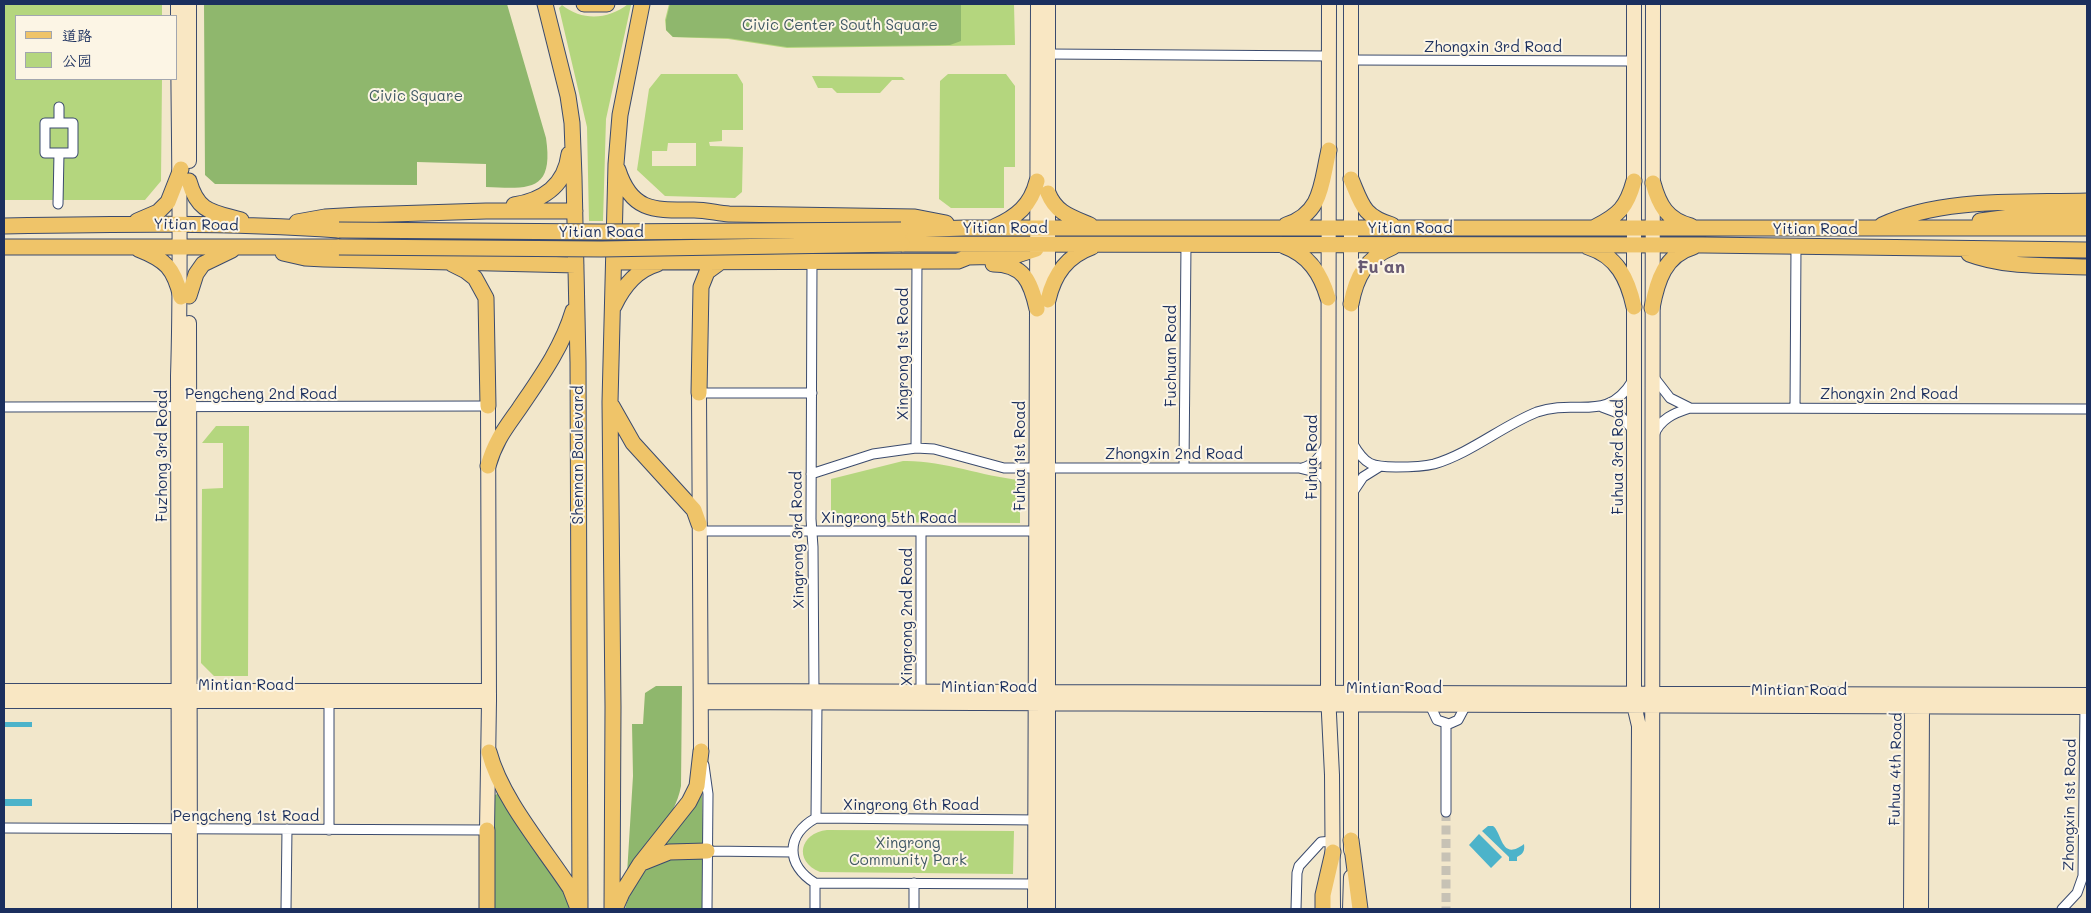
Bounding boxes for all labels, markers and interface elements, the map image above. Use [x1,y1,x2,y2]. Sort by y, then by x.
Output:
legend [15,15,178,80]
park label: Civic Center South Square [742,16,938,34]
text: 道路 [62,25,92,45]
street label: Zhongxin 3rd Road [1424,38,1562,56]
text: 公园 [62,50,92,70]
park label: Civic Square [369,87,463,105]
street label: Yitian Road [153,215,239,235]
street label: Yitian Road [962,219,1048,237]
street label: Yitian Road [1367,219,1453,237]
street label: Yitian Road [1772,220,1858,238]
street label: Yitian Road [558,223,644,241]
district label: Fu'an [1357,256,1405,278]
street label: Xingrong 1st Road [894,288,912,420]
street label: Fuchuan Road [1162,305,1180,407]
street label: Pengcheng 2nd Road [185,385,337,403]
street label: Shennan Boulevard [569,385,587,525]
street label: Zhongxin 2nd Road [1820,385,1958,403]
street label: Fuzhong 3rd Road [153,390,171,522]
street label: Fuhua 3rd Road [1609,399,1627,515]
street label: Fuhua 1st Road [1011,401,1029,511]
street label: Fuhua Road [1303,415,1321,499]
street label: Zhongxin 2nd Road [1105,445,1243,463]
street label: Xingrong 3rd Road [788,471,808,609]
street label: Xingrong 5th Road [821,509,957,527]
street label: Xingrong 2nd Road [898,548,916,686]
street label: Mintian Road [198,676,294,694]
street label: Mintian Road [941,678,1037,696]
street label: Mintian Road [1346,679,1442,697]
street label: Mintian Road [1751,681,1847,699]
street label: Fuhua 4th Road [1886,712,1906,826]
street label: Zhongxin 1st Road [2060,739,2080,871]
street label: Xingrong 6th Road [843,796,979,814]
street label: Pengcheng 1st Road [173,807,319,825]
park label: Xingrong Community Park [849,834,967,869]

